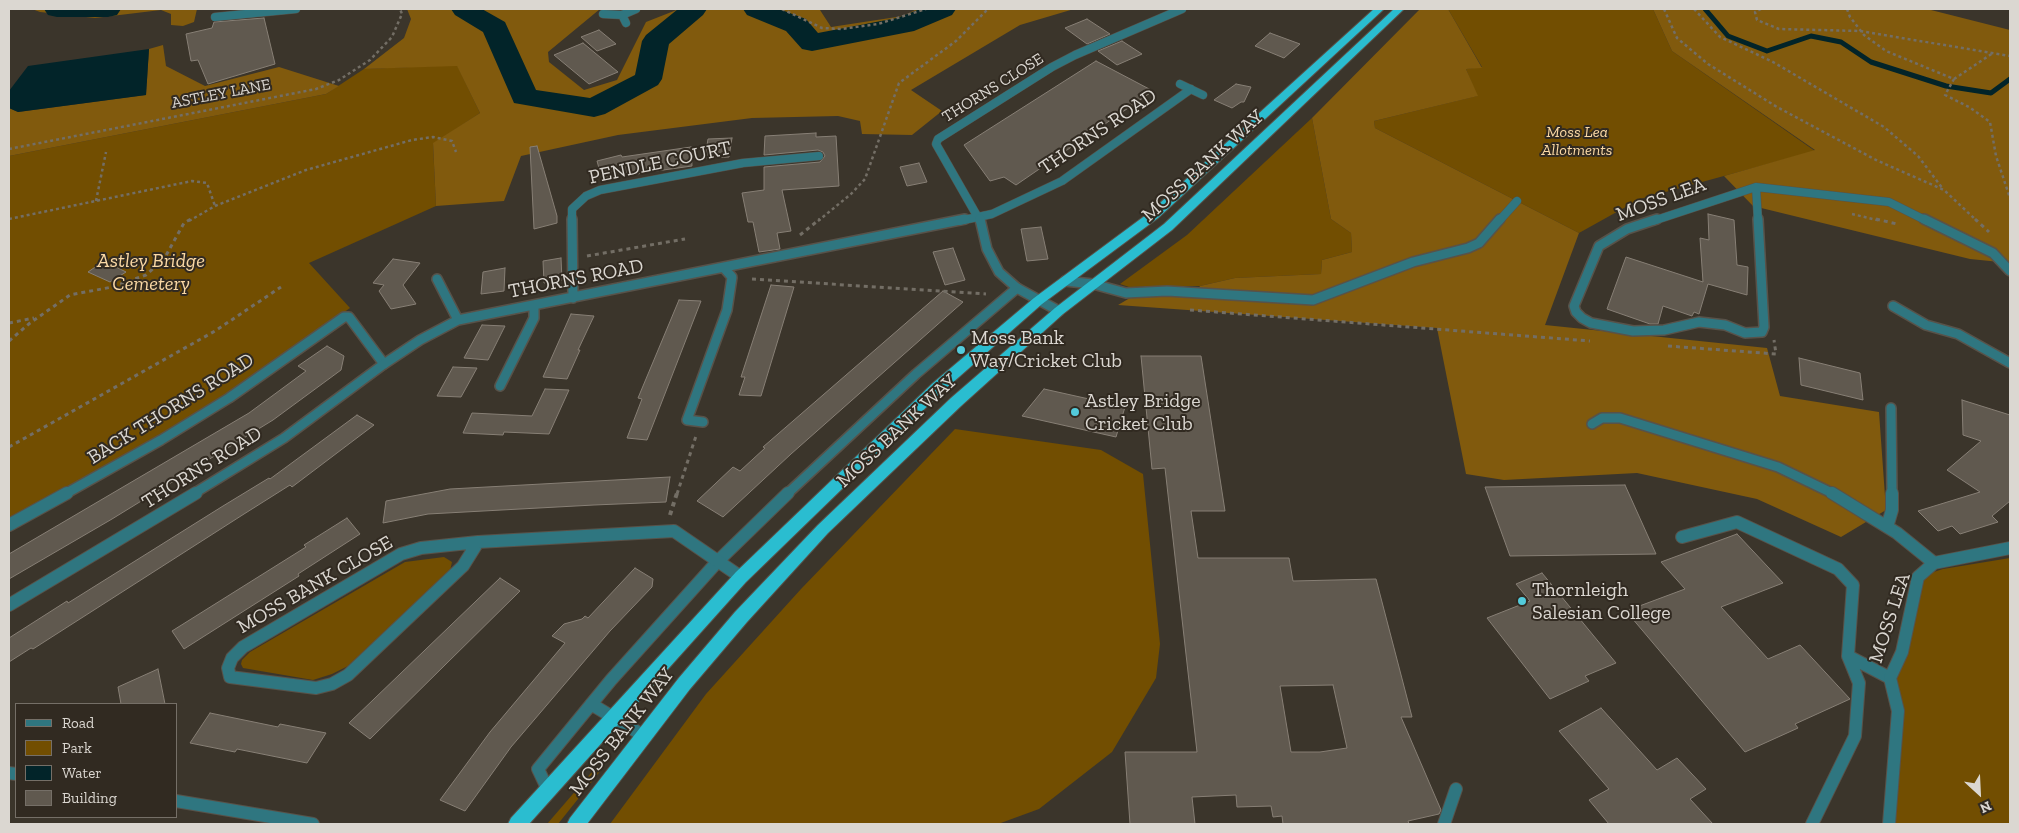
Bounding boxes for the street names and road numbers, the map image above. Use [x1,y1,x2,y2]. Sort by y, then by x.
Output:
street label: THORNS CLOSE [939,49,1047,127]
street label: ASTLEY LANE [170,75,272,113]
street label: THORNS ROAD [1034,84,1162,180]
street label: MOSS BANK WAY [1137,105,1269,227]
street label: PENDLE COURT [586,136,734,190]
street label: MOSS LEA [1613,173,1709,227]
street label: THORNS ROAD [506,254,646,304]
street label: BACK THORNS ROAD [83,348,259,470]
street label: MOSS BANK WAY [832,369,962,493]
street label: THORNS ROAD [137,421,267,515]
street label: MOSS BANK CLOSE [233,531,397,639]
street label: MOSS LEA [1864,570,1916,666]
street label: MOSS BANK WAY [565,663,679,801]

